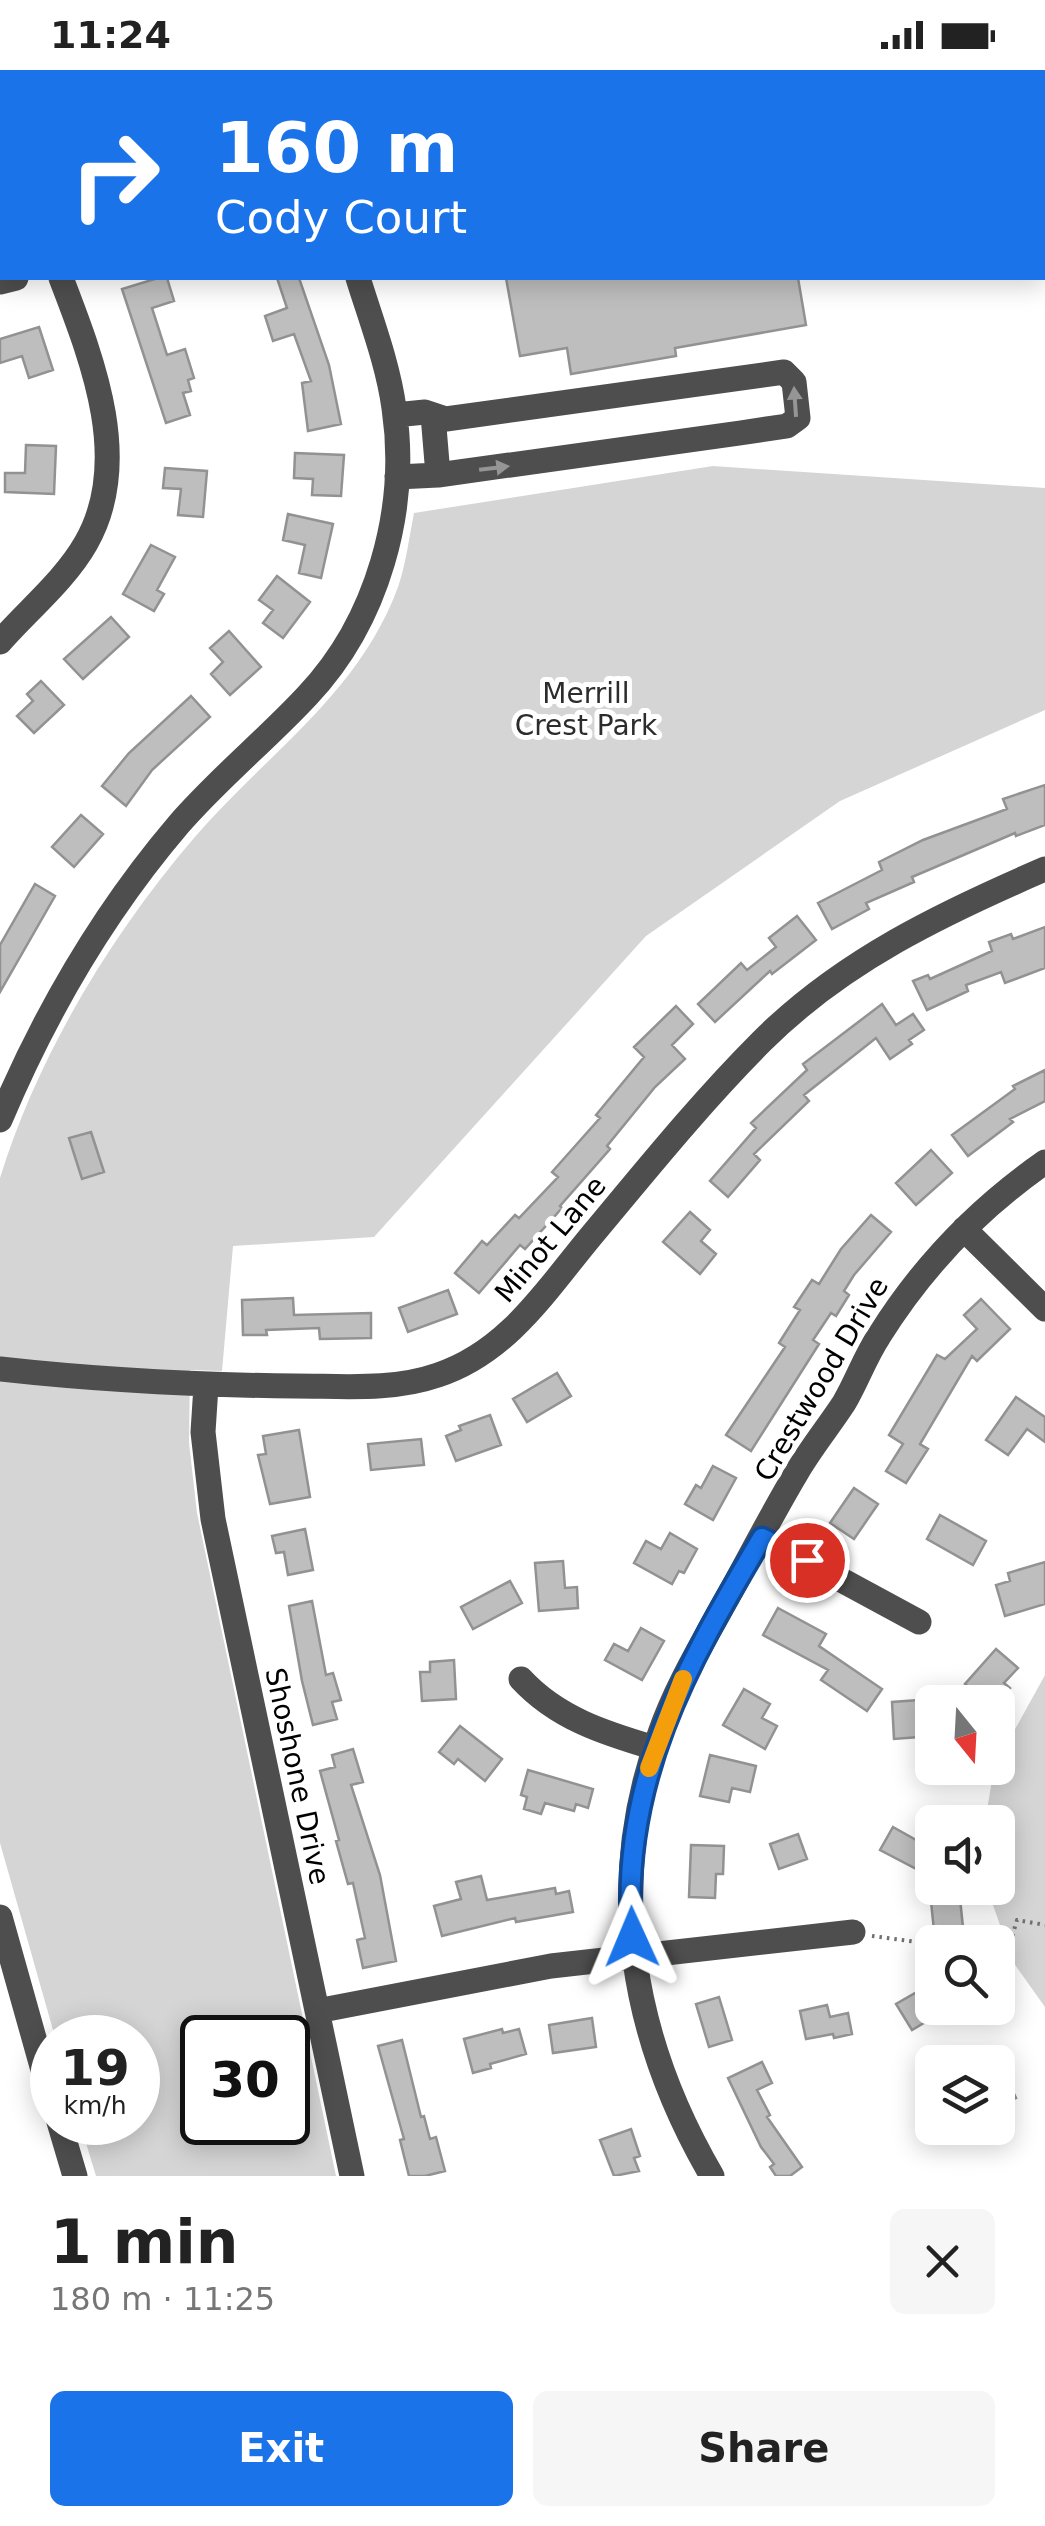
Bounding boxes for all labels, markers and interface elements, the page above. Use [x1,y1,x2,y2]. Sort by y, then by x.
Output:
text: 11:24 [50,13,171,57]
text: 160 m [215,107,458,189]
icon: right [50,110,180,240]
text: Cody Court [215,191,467,244]
one-way arrow [787,386,803,417]
one-way arrow [479,460,511,476]
park label: Merrill Crest Park [515,677,658,742]
street label: Minot Lane [488,1170,613,1309]
street label: Crestwood Drive [748,1271,895,1487]
pin [765,1518,850,1603]
icon: arrive [780,1533,835,1588]
street label: Shoshone Drive [258,1665,337,1887]
north arrow [915,1685,1015,1785]
map controls [915,1685,1015,2145]
button: sound [915,1805,1015,1905]
position arrow [580,1885,684,1989]
button: search [915,1925,1015,2025]
speed limit sign: 30 [180,2015,310,2145]
text: 19 [60,2039,130,2097]
button: layers [915,2045,1015,2145]
text: km/h [63,2091,127,2120]
text: 1 min [50,2207,238,2277]
button: close [890,2209,995,2314]
text: 180 m · 11:25 [50,2280,275,2318]
button: Exit [50,2391,513,2506]
button: Share [533,2391,995,2506]

